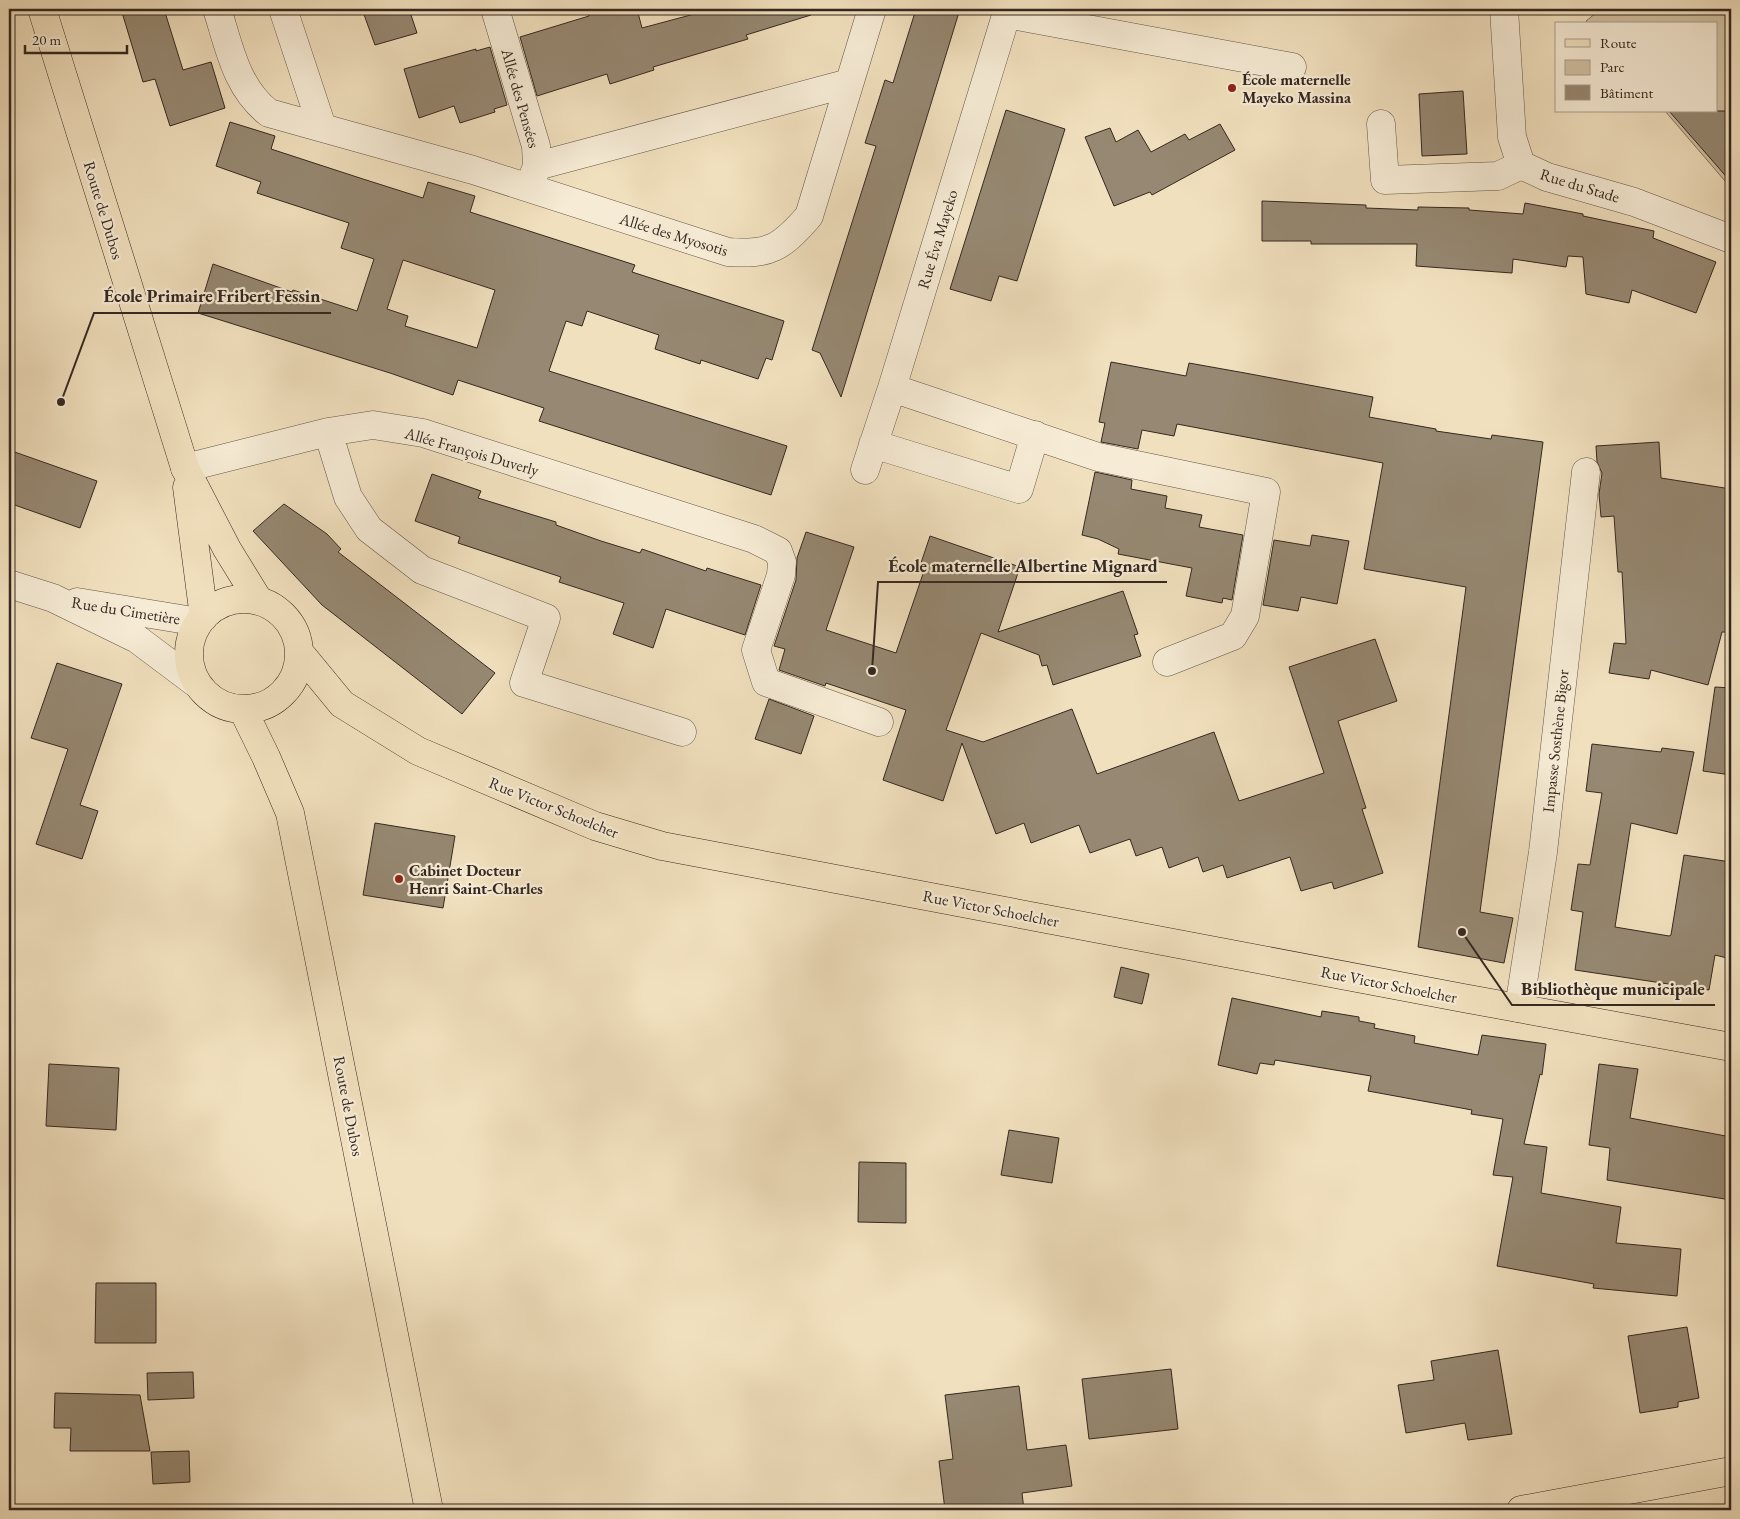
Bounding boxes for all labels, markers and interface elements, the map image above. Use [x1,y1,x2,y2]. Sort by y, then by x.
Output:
scale bar [25,22,128,54]
legend [1555,22,1718,112]
text: 20 m [32,30,61,49]
text: Route [1600,33,1637,52]
street label: Allée des Pensées [496,45,545,150]
text: Parc [1600,57,1625,76]
place label: École maternelle Mayeko Massina [1242,69,1352,108]
marker: École maternelle Mayeko Massina [1226,82,1238,94]
text: Bâtiment [1600,83,1654,102]
street label: Route de Dubos [79,158,128,262]
street label: Rue du Stade [1537,163,1622,208]
street label: Rue Éva Mayeko [912,187,963,291]
street label: Allée des Myosotis [616,208,731,261]
callout: École Primaire Fribert Fessin [94,280,331,313]
text: École Primaire Fribert Fessin [104,284,320,307]
street label: Allée François Duverly [401,422,542,481]
callout: École maternelle Albertine Mignard [878,549,1167,582]
text: École maternelle Albertine Mignard [888,554,1158,577]
street label: Rue du Cimetière [70,592,182,629]
street label: Impasse Sosthène Bigor [1538,668,1574,814]
street label: Rue Victor Schoelcher [486,772,622,843]
place label: Cabinet Docteur Henri Saint-Charles [409,860,543,899]
marker: Cabinet Docteur Henri Saint-Charles [393,873,405,885]
street label: Rue Victor Schoelcher [921,885,1061,932]
street label: Rue Victor Schoelcher [1319,961,1459,1008]
callout: Bibliothèque municipale [1512,972,1715,1005]
text: Bibliothèque municipale [1521,977,1705,1000]
street label: Route de Dubos [329,1054,369,1158]

